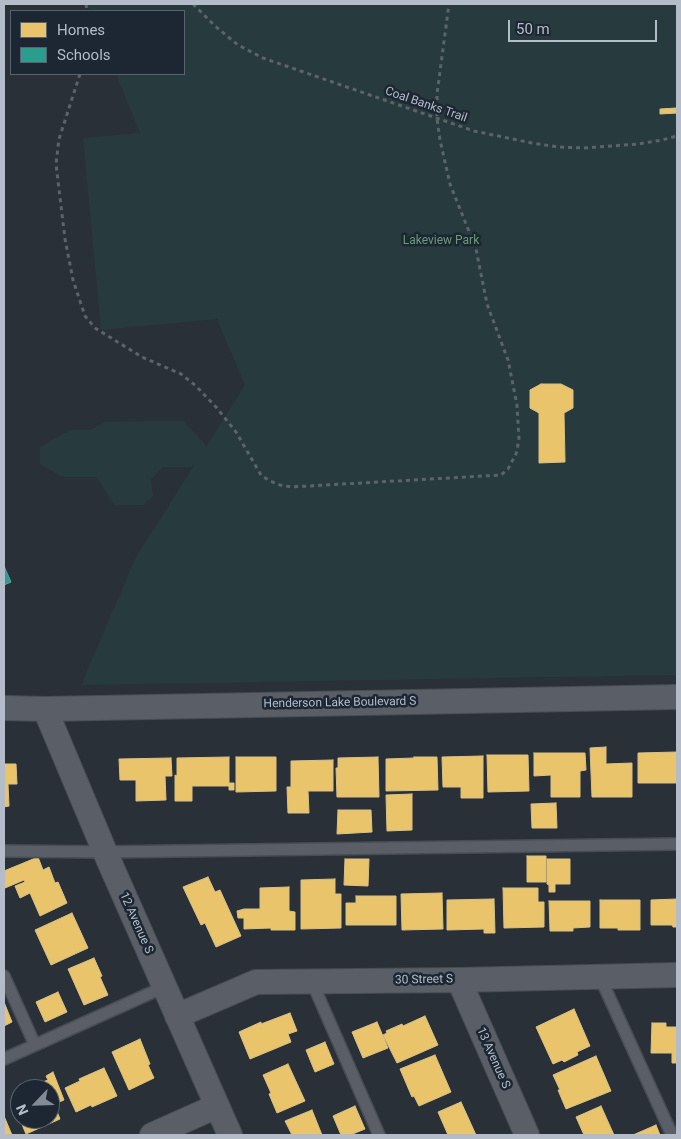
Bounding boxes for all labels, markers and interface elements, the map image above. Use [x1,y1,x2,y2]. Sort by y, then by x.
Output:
legend [10,10,185,75]
scale bar [511,10,660,42]
text: 50 m [516,20,550,38]
text: Homes [57,21,105,39]
text: Schools [57,46,111,64]
street label: Coal Banks Trail [383,84,469,126]
park label: Lakeview Park [403,234,479,248]
street label: Henderson Lake Boulevard S [263,694,417,712]
street label: 12 Avenue S [116,890,156,956]
street label: 30 Street S [395,972,453,988]
street label: 13 Avenue S [473,1025,513,1091]
north arrow [10,1079,60,1129]
text: N [13,1102,32,1117]

